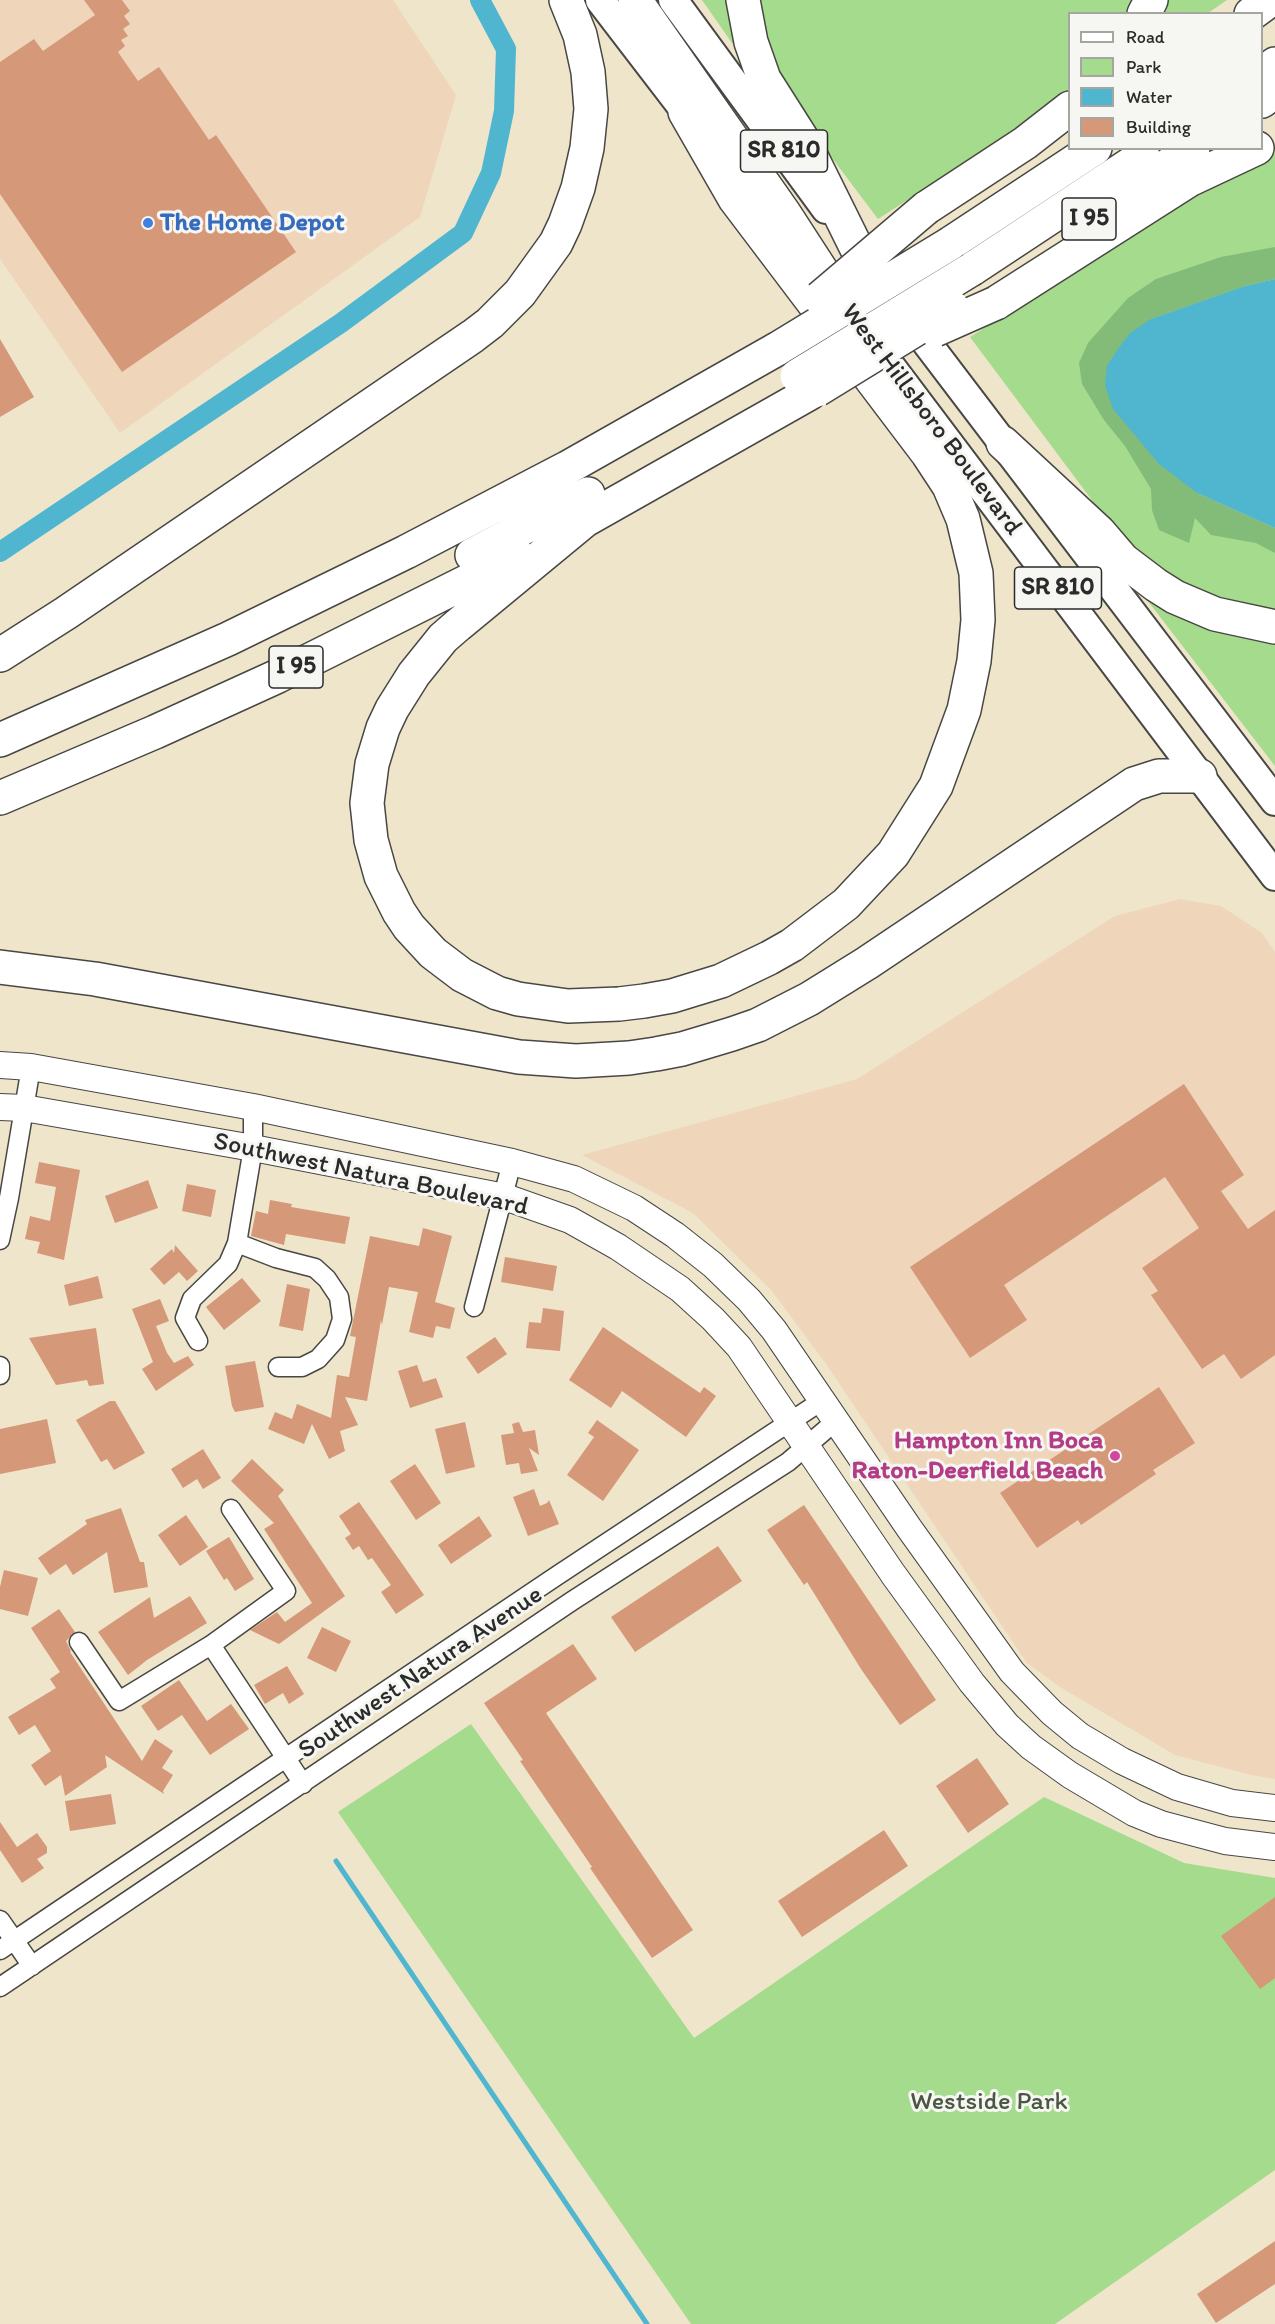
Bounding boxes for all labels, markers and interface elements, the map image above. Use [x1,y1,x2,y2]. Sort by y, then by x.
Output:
legend [1068,12,1263,150]
text: Road [1126,26,1165,48]
text: Park [1126,56,1161,78]
text: Water [1126,86,1172,108]
text: Building [1126,116,1191,138]
road number: SR 810 [740,130,828,172]
road number: I 95 [1062,198,1116,240]
place label: The Home Depot [160,207,344,239]
marker: The Home Depot [141,216,155,230]
street label: West Hillsboro Boulevard [834,298,1028,542]
road number: SR 810 [1014,567,1102,609]
road number: I 95 [269,646,323,688]
street label: Southwest Natura Boulevard [211,1126,531,1224]
place label: Hampton Inn Boca Raton-Deerfield Beach [851,1425,1103,1486]
marker: Hampton Inn Boca Raton-Deerfield Beach [1108,1449,1122,1463]
street label: Southwest Natura Avenue [293,1580,549,1766]
park label: Westside Park [910,2086,1068,2118]

